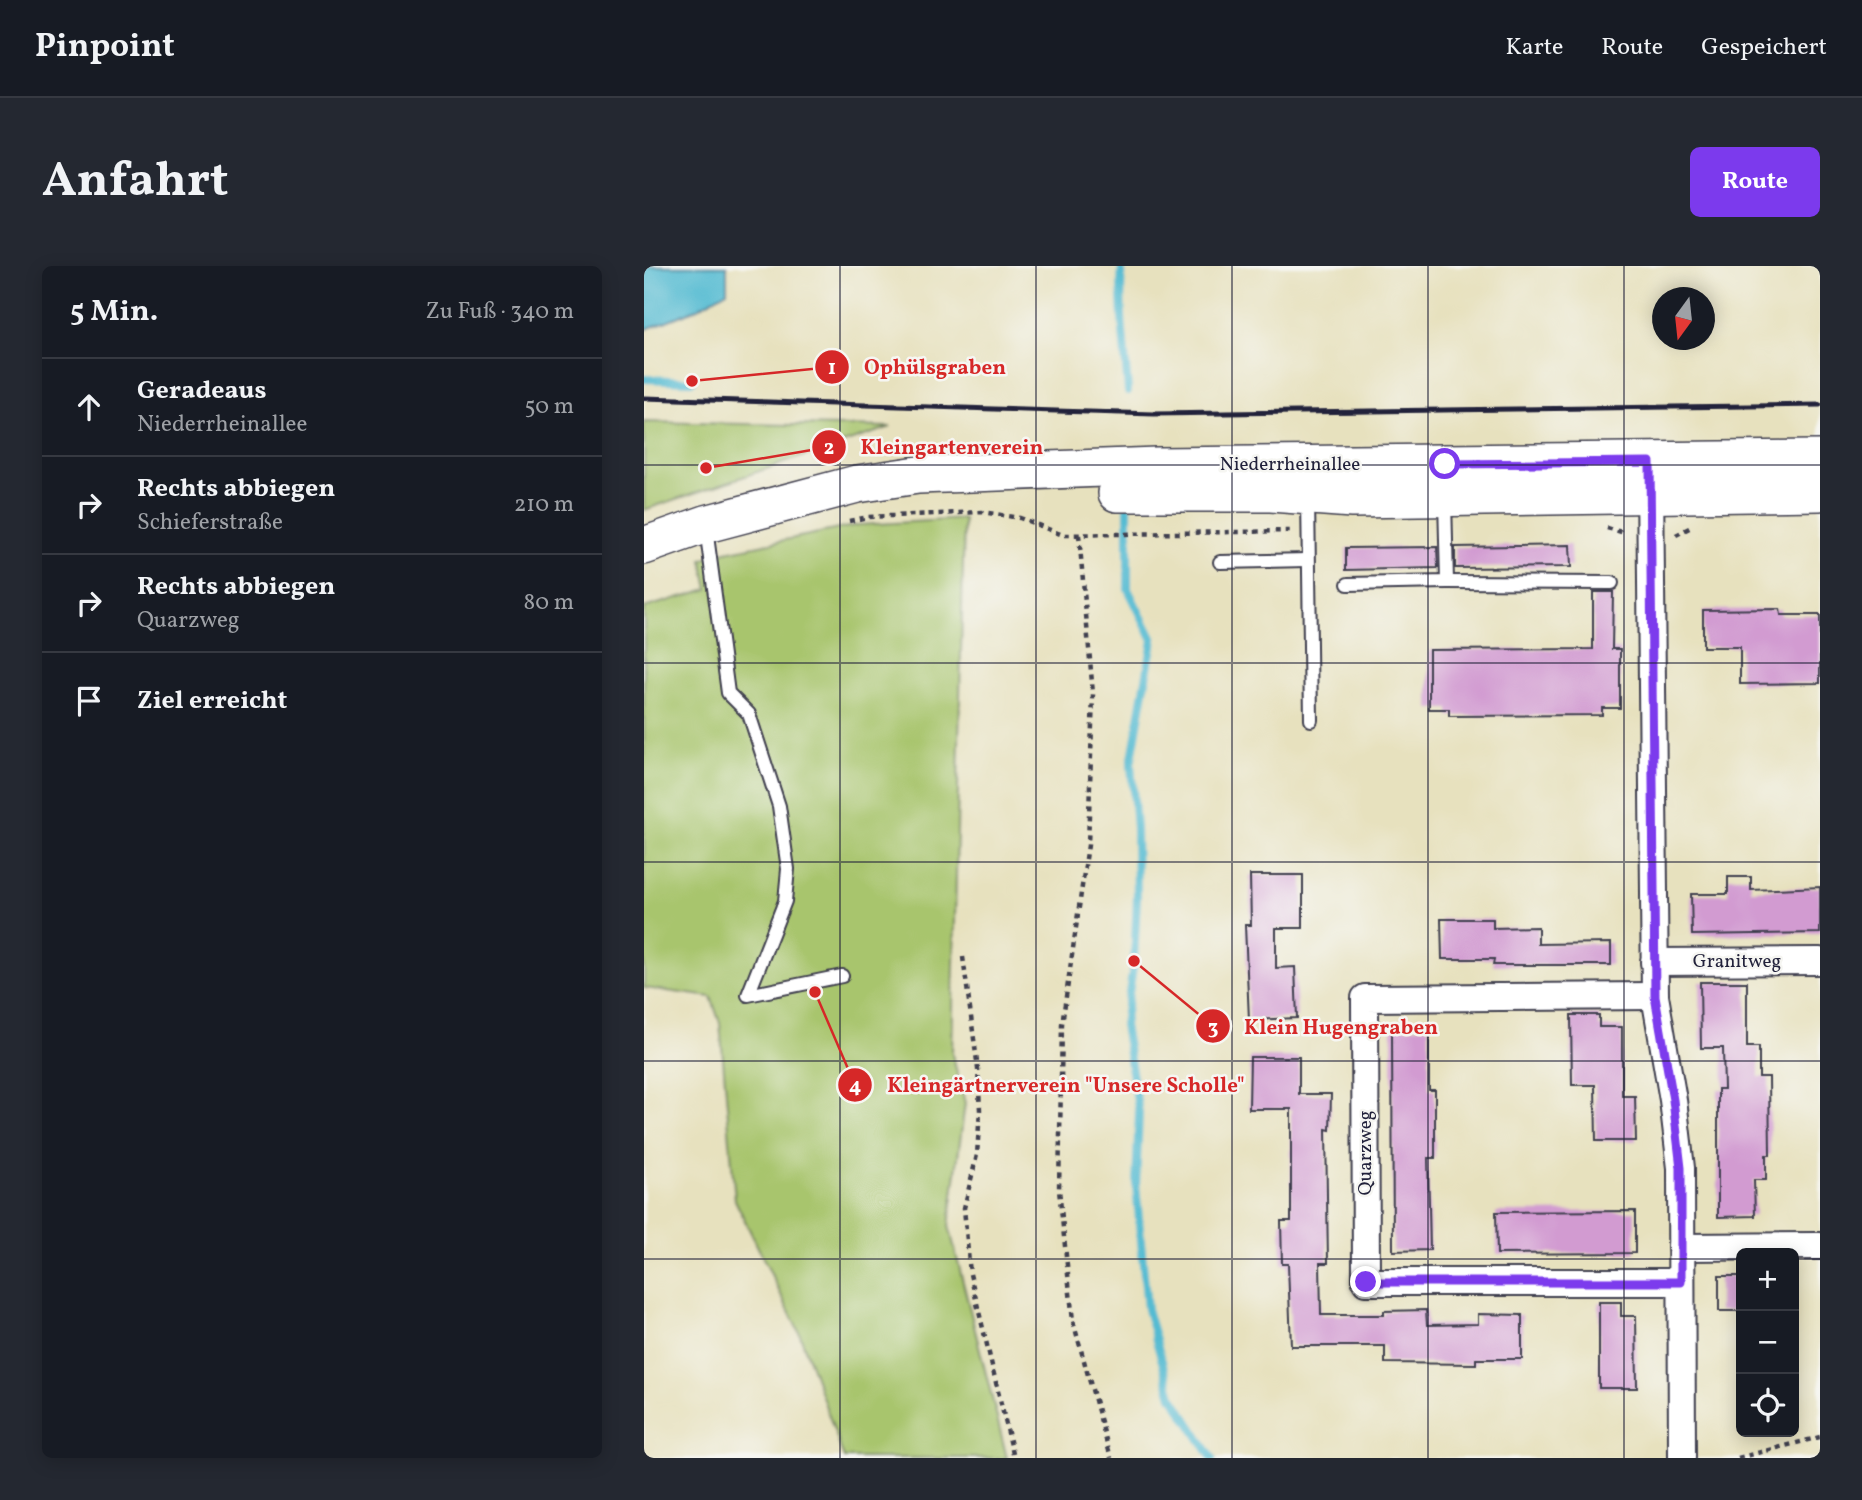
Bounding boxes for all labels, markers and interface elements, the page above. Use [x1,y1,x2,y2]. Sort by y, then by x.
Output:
text: Pinpoint [35,25,175,71]
text: Karte [1506,31,1563,65]
text: Route [1601,31,1663,65]
text: Gespeichert [1701,31,1827,65]
button: Route [1690,147,1820,217]
text: Anfahrt [42,148,229,217]
north arrow [1652,287,1715,350]
text: 5 Min. [70,291,158,333]
text: Zu Fuß · 340 m [425,296,574,328]
callout: Ophülsgraben [815,346,1020,388]
text: 1 [828,354,836,383]
text: Ophülsgraben [864,354,1006,383]
text: Geradeaus [137,373,266,409]
icon: ahead [70,388,108,426]
text: 50 m [525,391,574,423]
text: Niederrheinallee [137,409,307,441]
callout: Kleingartenverein [811,426,1057,468]
text: 2 [824,434,834,463]
text: Kleingartenverein [861,434,1044,463]
route start [1429,448,1460,479]
street label: Niederrheinallee [1220,452,1360,478]
text: Rechts abbiegen [137,471,335,507]
icon: right [70,486,108,524]
text: 210 m [514,489,574,521]
text: Schieferstraße [137,507,283,539]
text: Rechts abbiegen [137,569,335,605]
icon: right [70,584,108,622]
text: 80 m [524,587,574,619]
text: Quarzweg [137,605,240,637]
icon: arrive [70,682,108,720]
text: Ziel erreicht [137,683,287,719]
street label: Granitweg [1693,949,1781,975]
callout: Klein Hugengraben [1195,1005,1452,1047]
text: 3 [1208,1014,1218,1043]
text: Klein Hugengraben [1244,1014,1438,1043]
callout: Kleingärtnerverein "Unsere Scholle" [838,1064,1258,1106]
text: 4 [849,1072,862,1101]
text: Kleingärtnerverein "Unsere Scholle" [887,1072,1245,1101]
street label: Quarzweg [1353,1111,1379,1195]
map controls [1736,1248,1799,1437]
button: + [1736,1248,1799,1311]
route end [1350,1266,1381,1297]
button: − [1736,1311,1799,1374]
button: locate [1736,1374,1799,1437]

